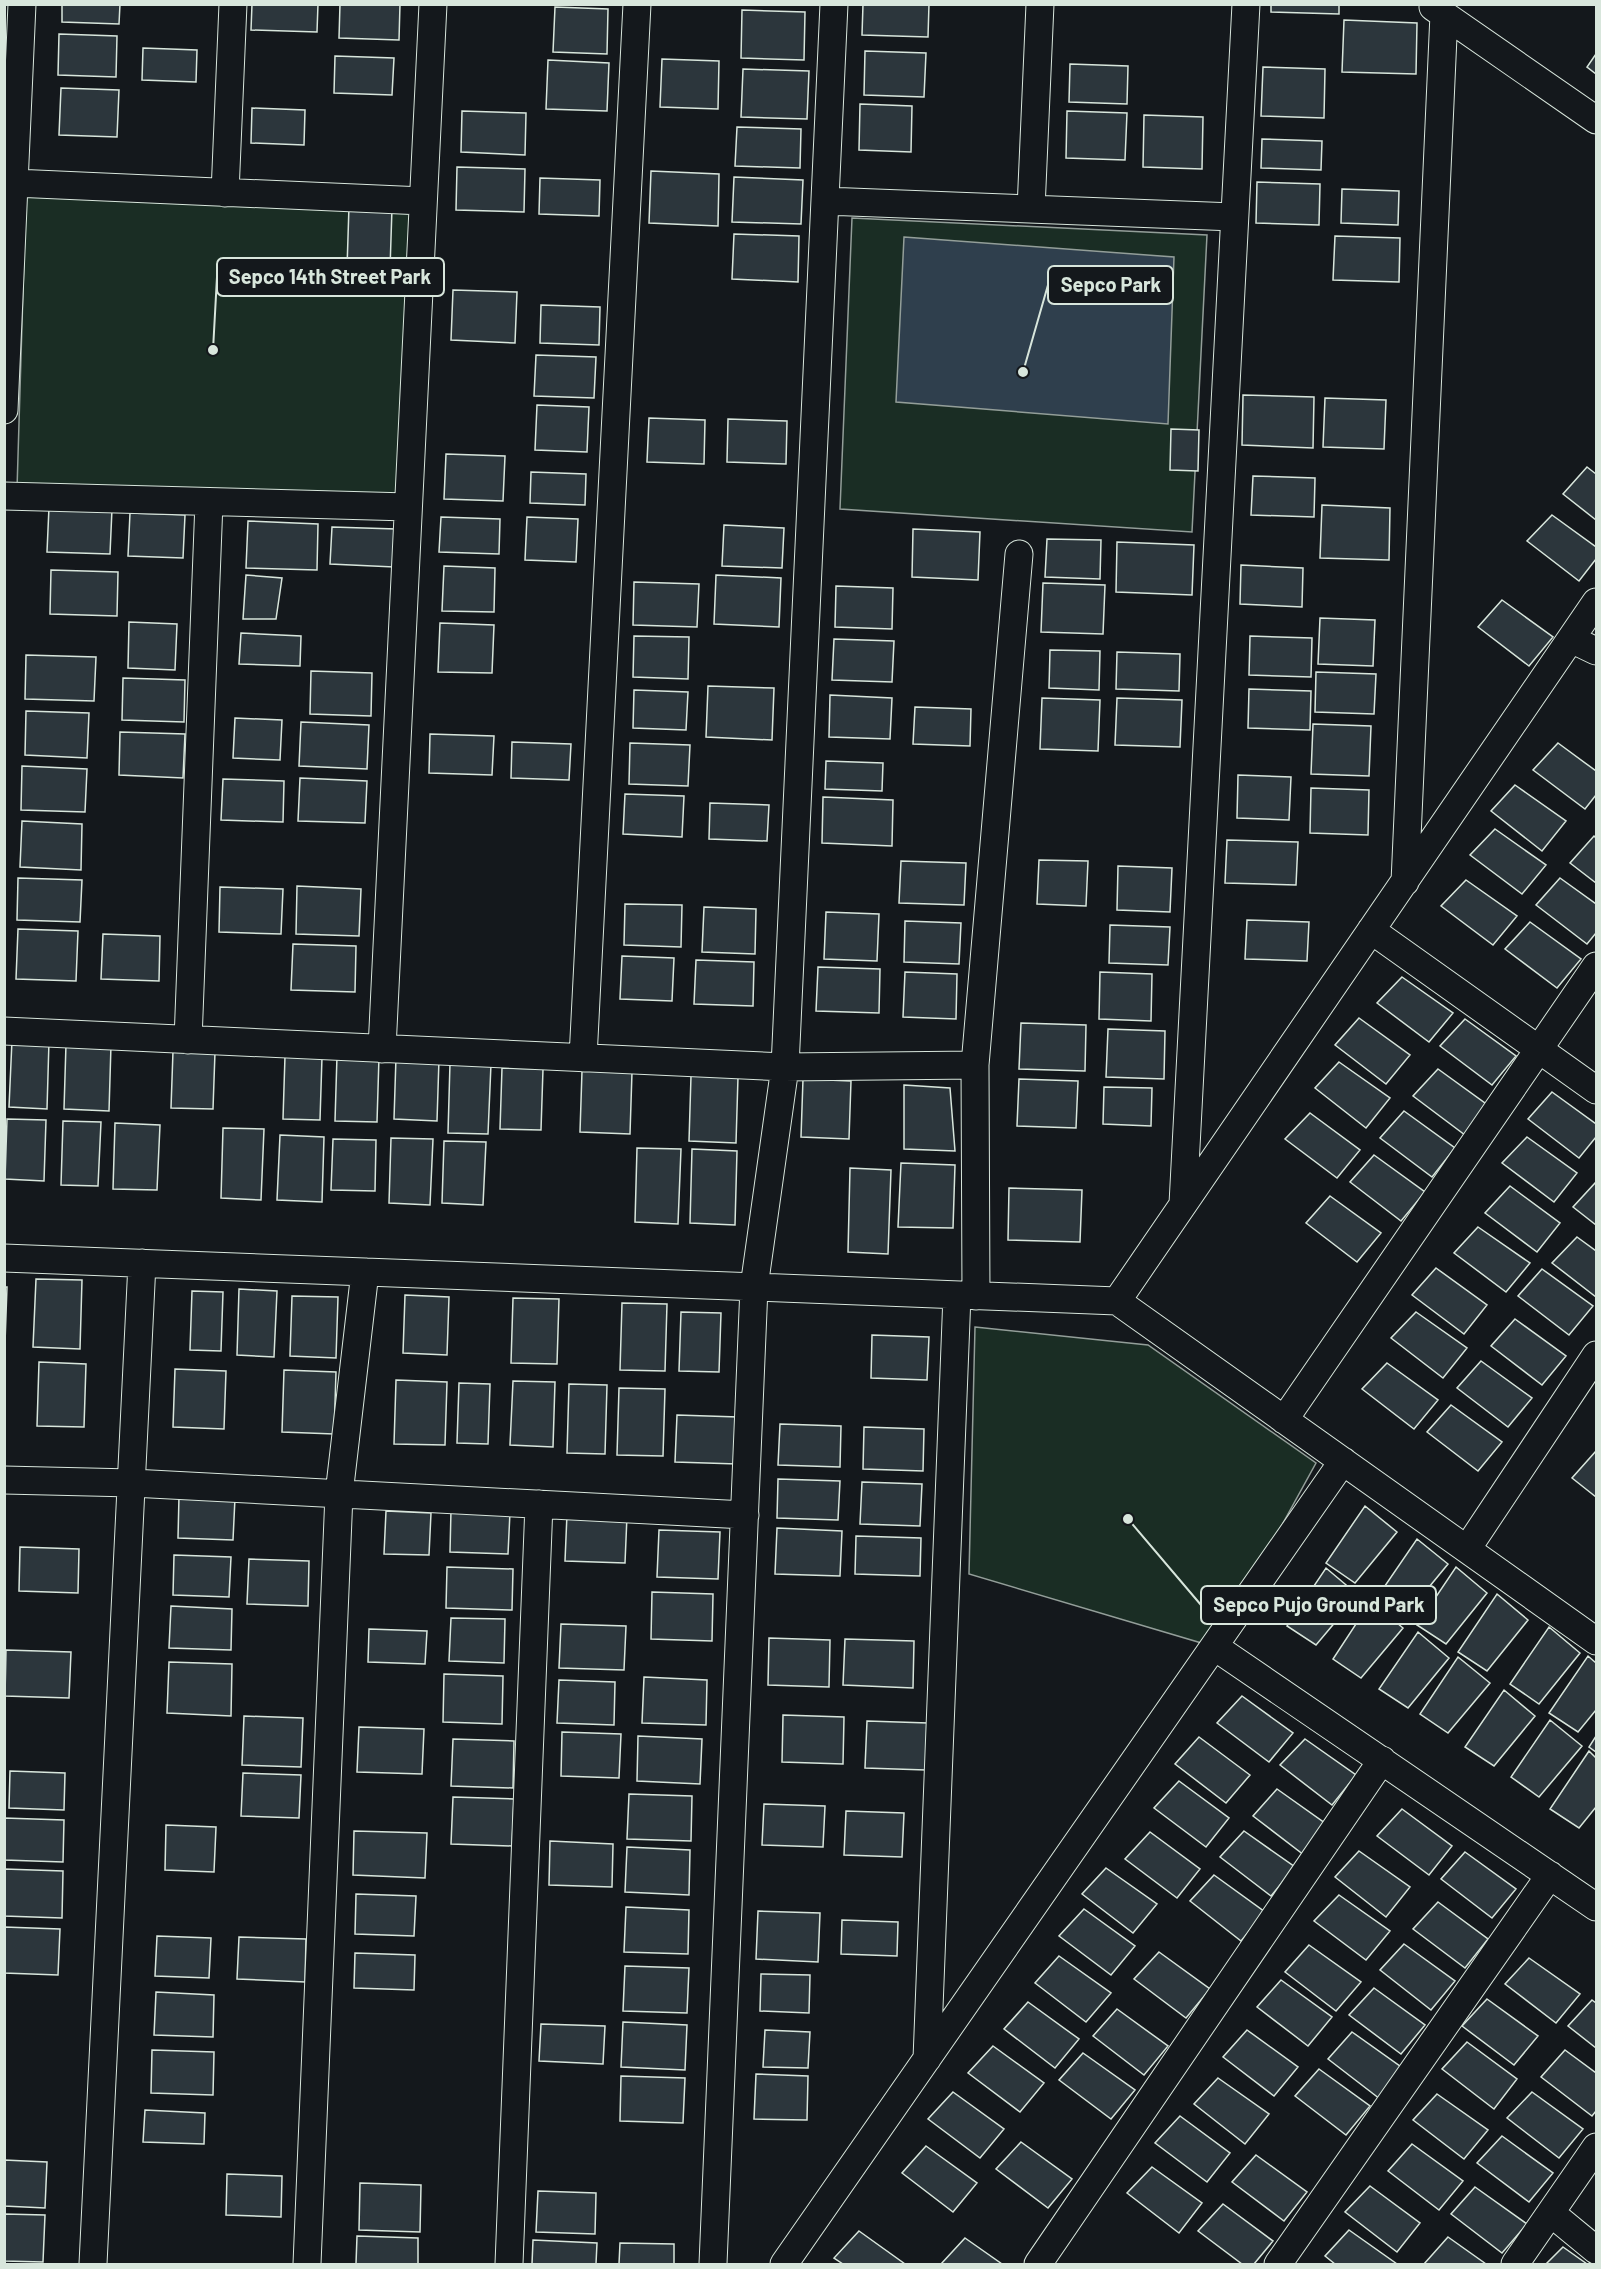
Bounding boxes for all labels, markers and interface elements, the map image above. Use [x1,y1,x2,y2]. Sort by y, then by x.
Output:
callout: Sepco 14th Street Park [217,258,444,296]
text: Sepco 14th Street Park [229,264,432,288]
callout: Sepco Park [1048,266,1173,304]
text: Sepco Park [1061,272,1162,296]
callout: Sepco Pujo Ground Park [1201,1586,1436,1624]
text: Sepco Pujo Ground Park [1213,1592,1425,1616]

